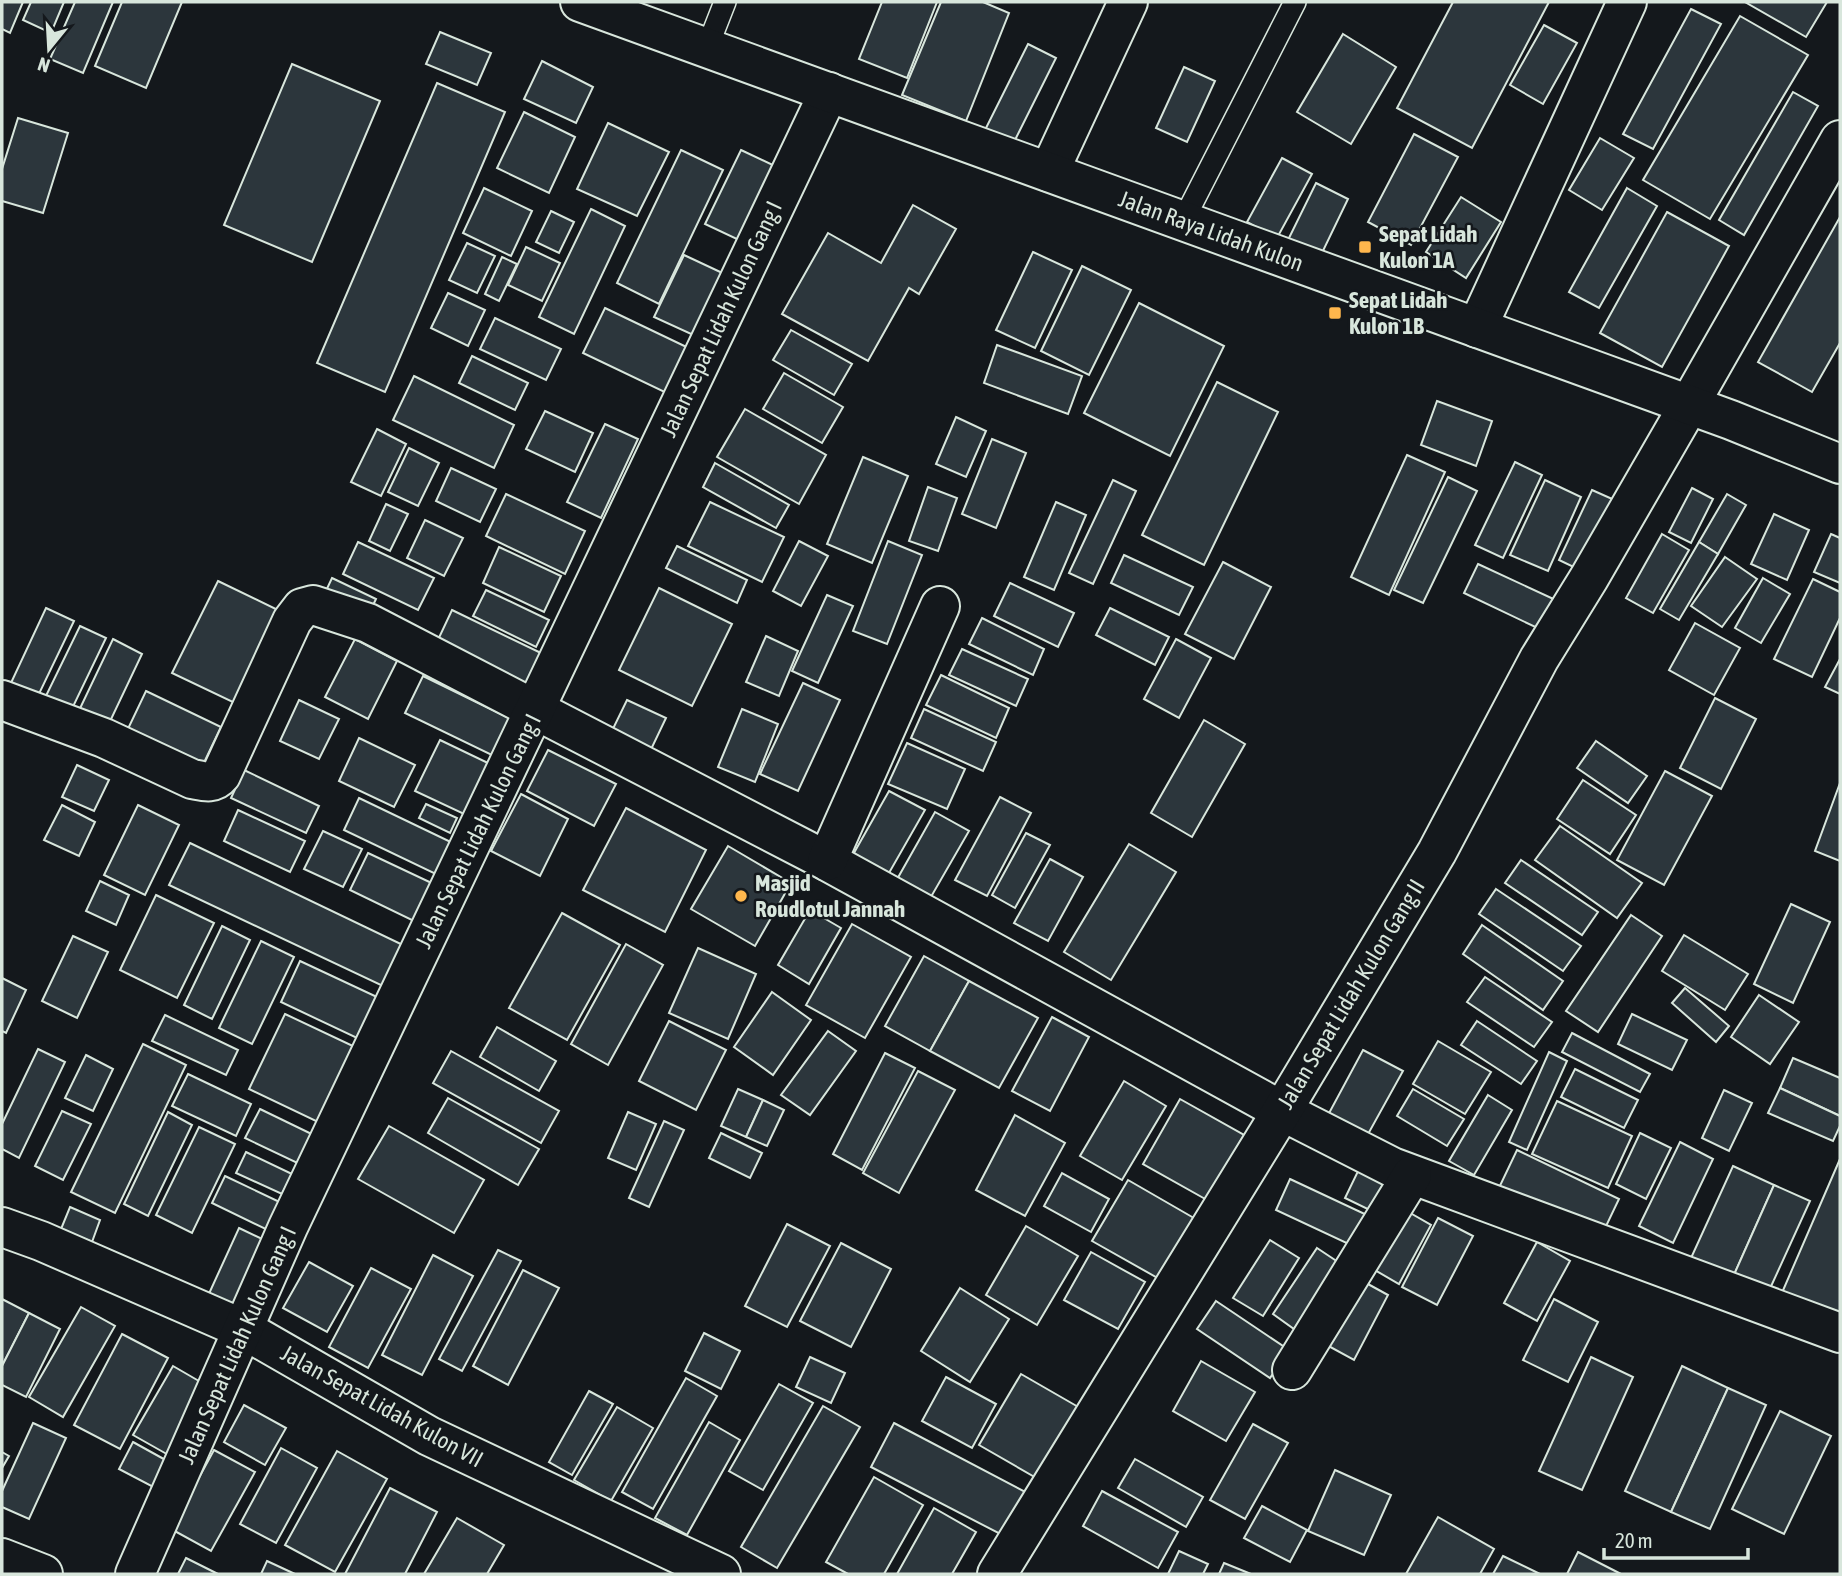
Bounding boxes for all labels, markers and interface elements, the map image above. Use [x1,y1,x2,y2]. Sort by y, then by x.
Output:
north arrow [14,14,84,84]
text: N [35,53,52,77]
street label: Jalan Raya Lidah Kulon [1115,186,1307,276]
street label: Jalan Sepat Lidah Kulon Gang I [655,197,787,441]
place label: Sepat Lidah Kulon 1A [1379,221,1477,273]
marker: Sepat Lidah Kulon 1A [1357,239,1373,255]
place label: Sepat Lidah Kulon 1B [1349,287,1447,339]
marker: Sepat Lidah Kulon 1B [1327,305,1343,321]
street label: Jalan Sepat Lidah Kulon Gang I [410,710,546,952]
place label: Masjid Roudlotul Jannah [755,870,905,922]
street label: Jalan Sepat Lidah Kulon Gang II [1272,875,1430,1113]
marker: Masjid Roudlotul Jannah [733,888,749,904]
street label: Jalan Sepat Lidah Kulon Gang I [173,1222,301,1468]
street label: Jalan Sepat Lidah Kulon VII [276,1340,488,1472]
scale bar [1604,1516,1748,1560]
text: 20 m [1615,1528,1653,1552]

